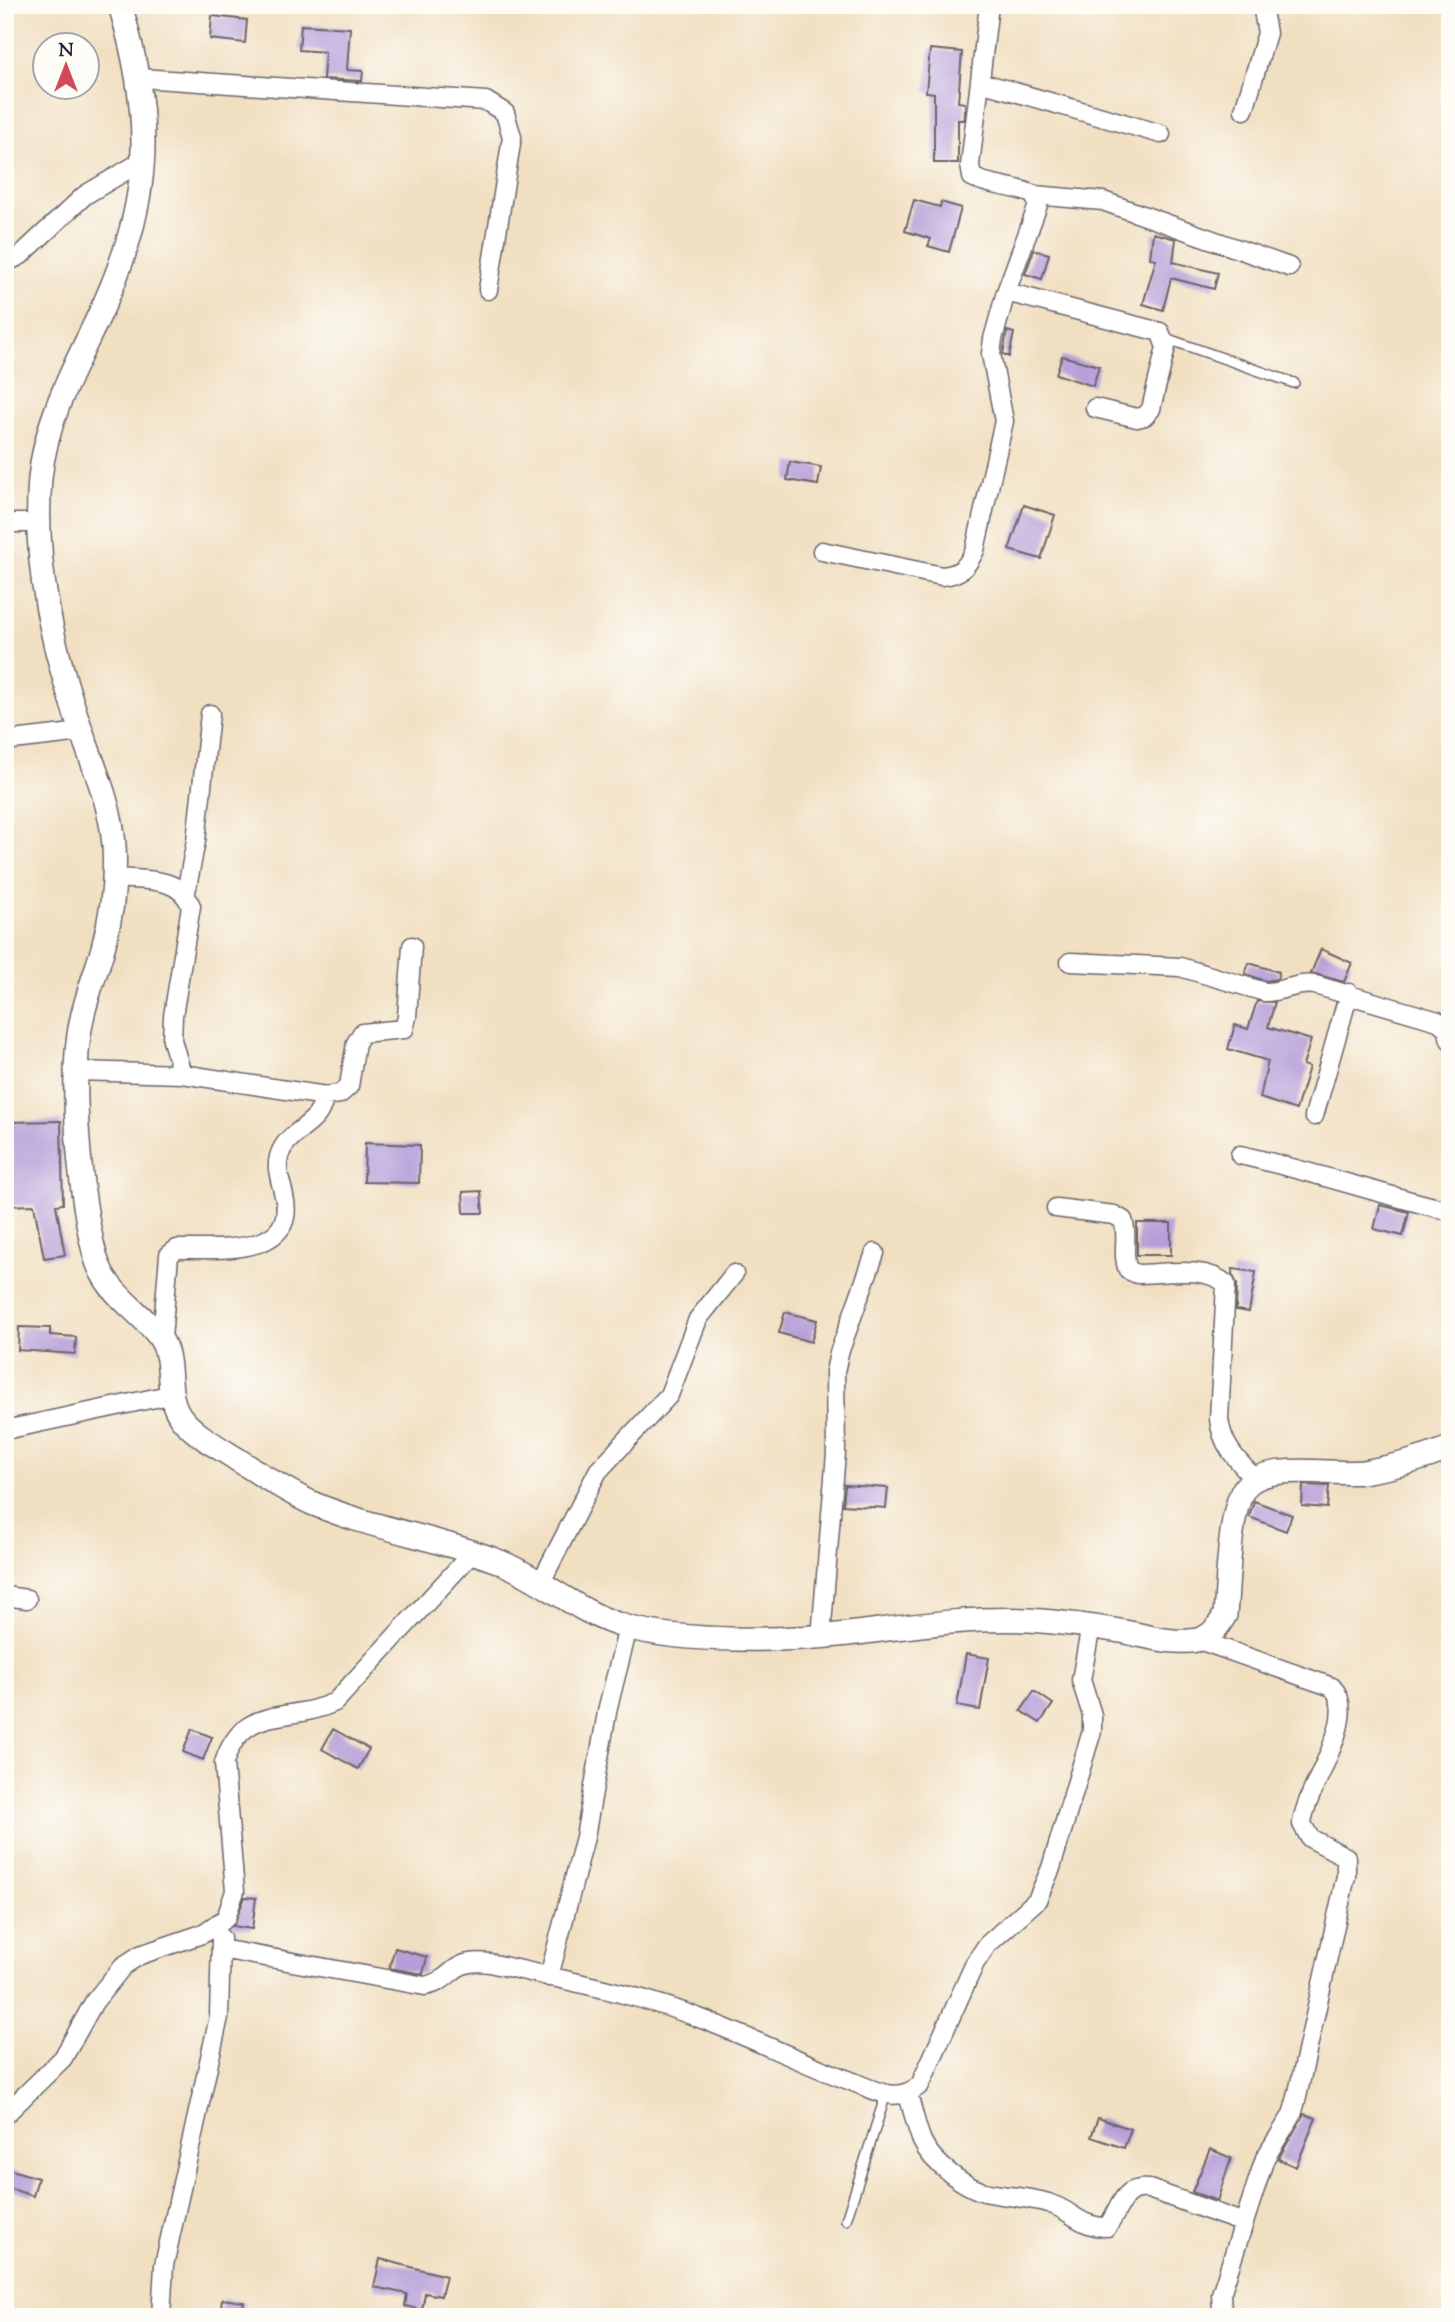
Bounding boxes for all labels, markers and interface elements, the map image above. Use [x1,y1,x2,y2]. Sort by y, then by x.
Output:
north arrow [32,32,102,102]
text: N [58,38,74,65]

